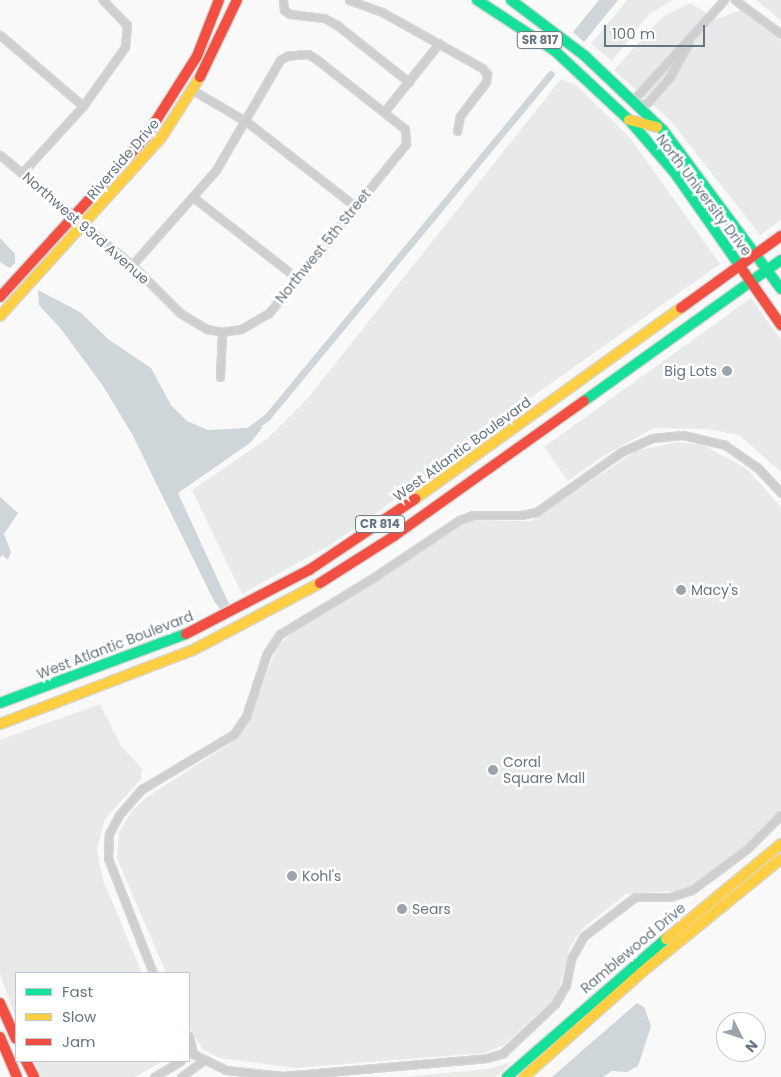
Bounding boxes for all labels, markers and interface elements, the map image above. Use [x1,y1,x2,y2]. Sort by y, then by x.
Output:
scale bar [606,15,707,47]
text: 100 m [612,23,655,44]
road number: SR 817 [516,30,564,50]
street label: Riverside Drive [83,115,163,203]
street label: North University Drive [653,131,755,259]
street label: Northwest 93rd Avenue [19,168,153,288]
street label: Northwest 5th Street [272,186,374,306]
place label: Big Lots [664,363,717,379]
marker: Big Lots [721,365,733,377]
street label: West Atlantic Boulevard [390,393,534,505]
road number: CR 814 [355,514,405,534]
place label: Macy's [691,582,738,598]
marker: Macy's [675,584,687,596]
street label: West Atlantic Boulevard [34,607,196,683]
place label: Coral Square Mall [503,754,585,786]
marker: Coral Square Mall [487,764,499,776]
place label: Kohl's [302,868,341,884]
marker: Kohl's [286,870,298,882]
street label: Ramblewood Drive [577,899,689,997]
place label: Sears [412,901,451,917]
marker: Sears [396,903,408,915]
legend [15,972,190,1062]
text: Fast [62,981,93,1002]
text: Slow [62,1006,96,1027]
north arrow [716,1012,766,1062]
text: Jam [62,1031,96,1052]
text: N [741,1036,763,1057]

